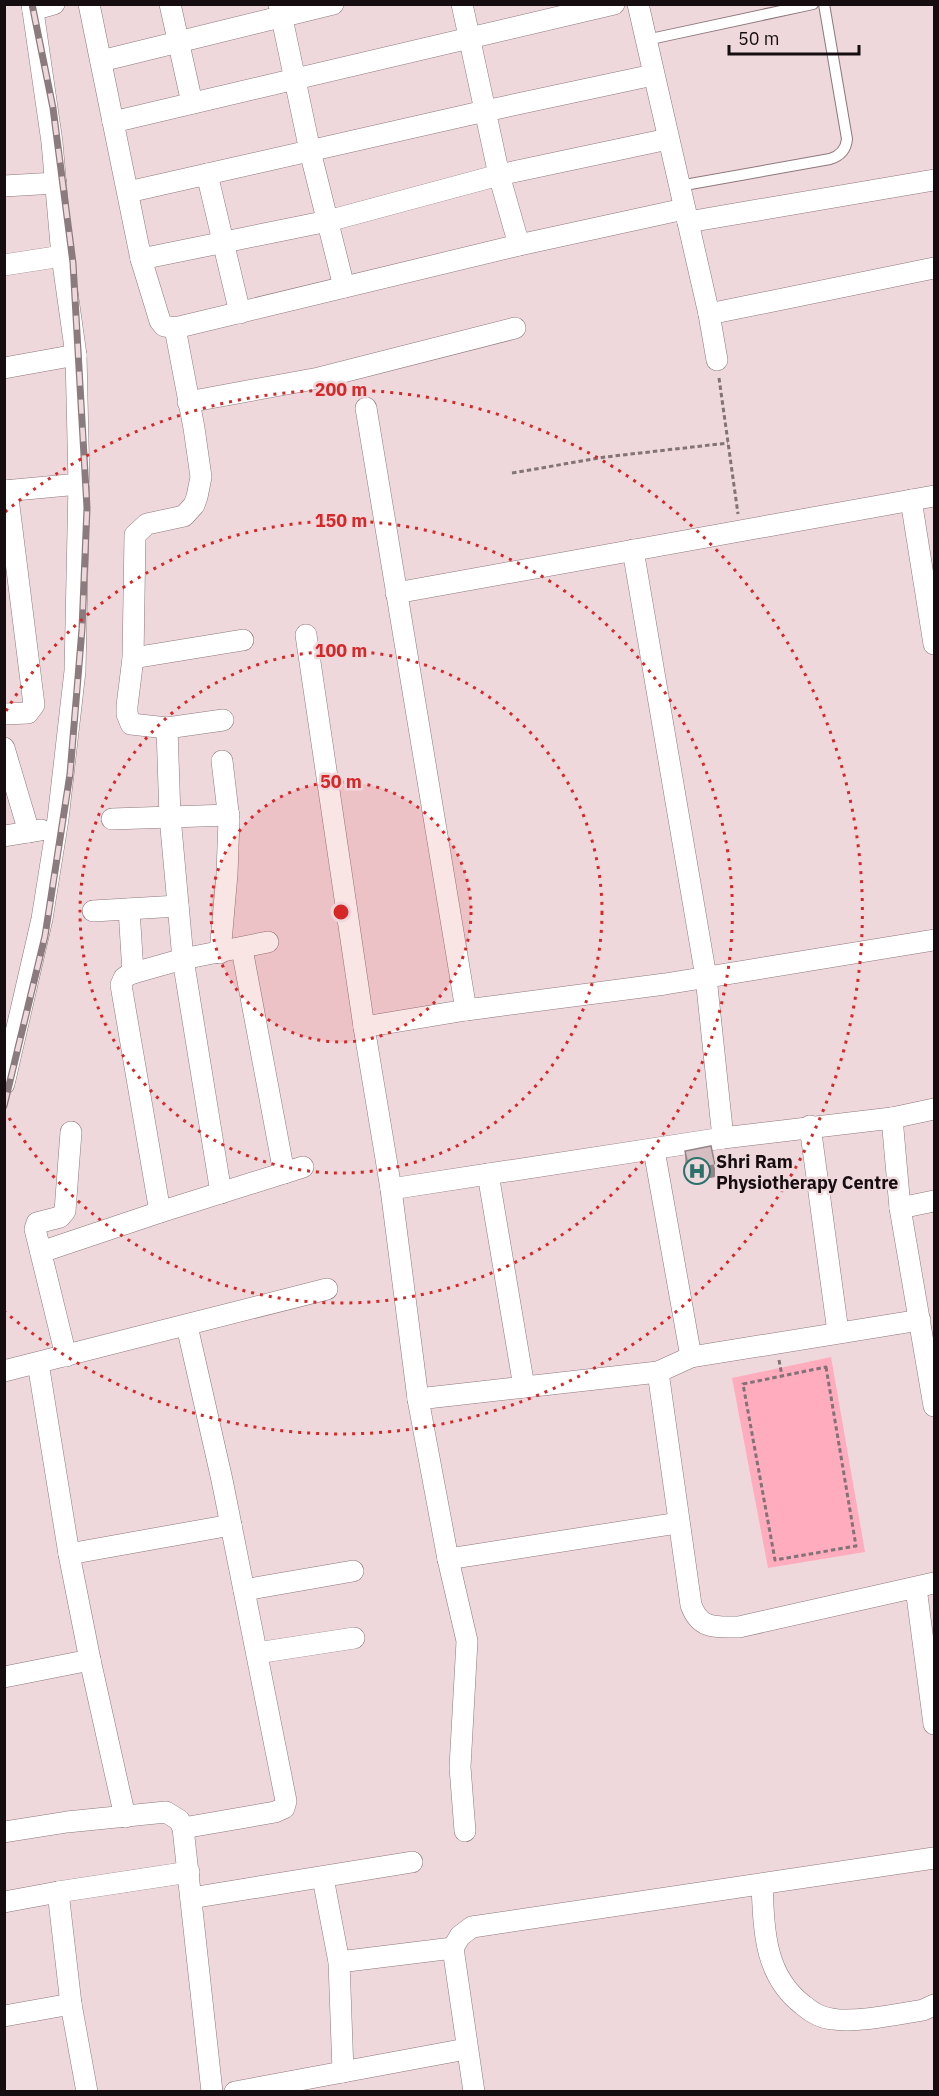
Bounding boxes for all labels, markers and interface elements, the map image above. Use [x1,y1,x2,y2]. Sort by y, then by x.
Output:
scale bar [729,18,860,56]
text: 50 m [738,27,780,50]
text: 200 m [315,378,367,401]
text: 150 m [315,509,367,532]
text: 100 m [315,639,367,662]
text: 50 m [320,770,362,793]
centre of rings [331,902,351,922]
place label: Shri Ram Physiotherapy Centre [716,1150,898,1194]
hospital icon: Shri Ram Physiotherapy Centre [682,1156,712,1186]

